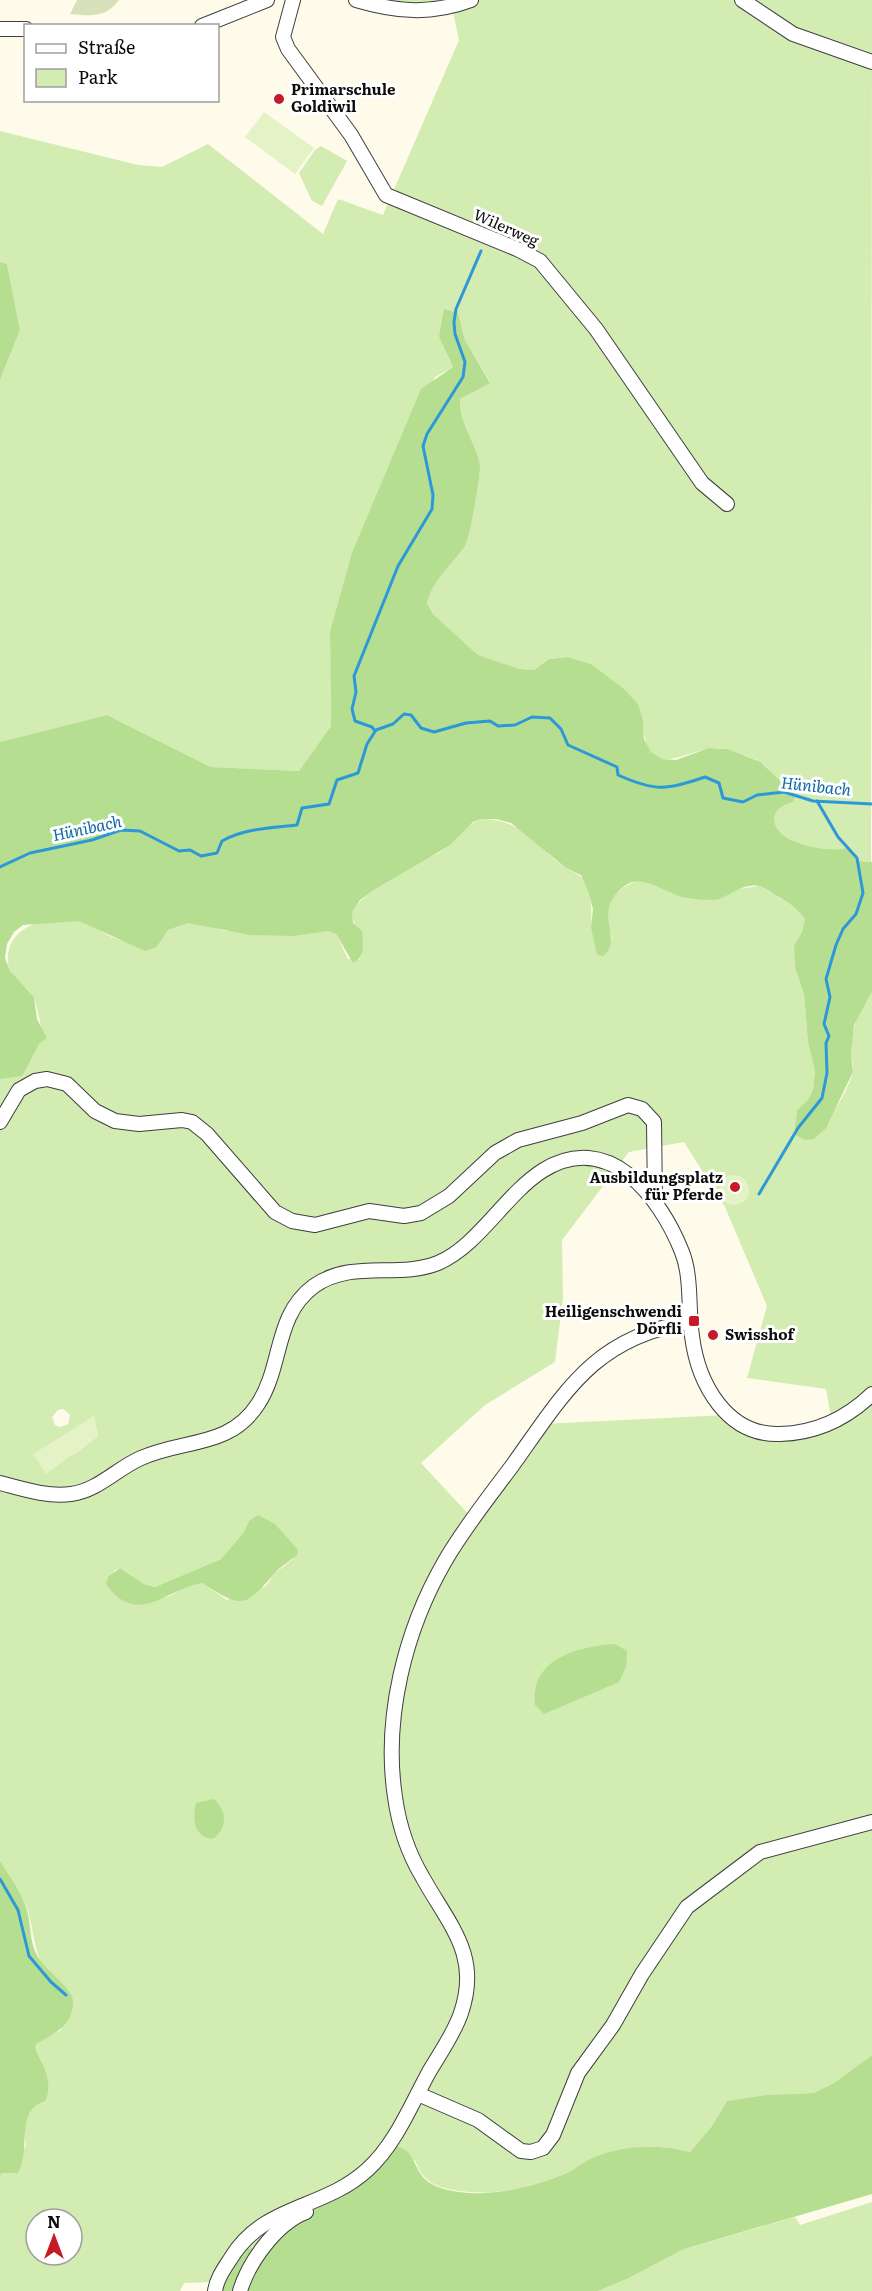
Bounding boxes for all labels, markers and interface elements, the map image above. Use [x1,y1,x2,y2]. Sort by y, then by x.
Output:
legend [24,24,219,102]
text: Straße [78,33,135,60]
text: Park [78,63,119,90]
place label: Primarschule Goldiwil [291,77,396,117]
marker: Primarschule Goldiwil [272,92,286,106]
street label: Wilerweg [470,202,544,252]
water label: Hünibach [780,769,853,801]
water label: Hünibach [50,808,124,846]
place label: Ausbildungsplatz für Pferde [590,1165,724,1205]
marker: Ausbildungsplatz für Pferde [728,1180,742,1194]
place label: Heiligenschwendi Dörfli [545,1299,683,1339]
marker: Heiligenschwendi Dörfli [687,1314,701,1328]
place label: Swisshof [725,1322,796,1345]
marker: Swisshof [706,1328,720,1342]
north arrow [24,2207,84,2267]
text: N [47,2209,61,2233]

